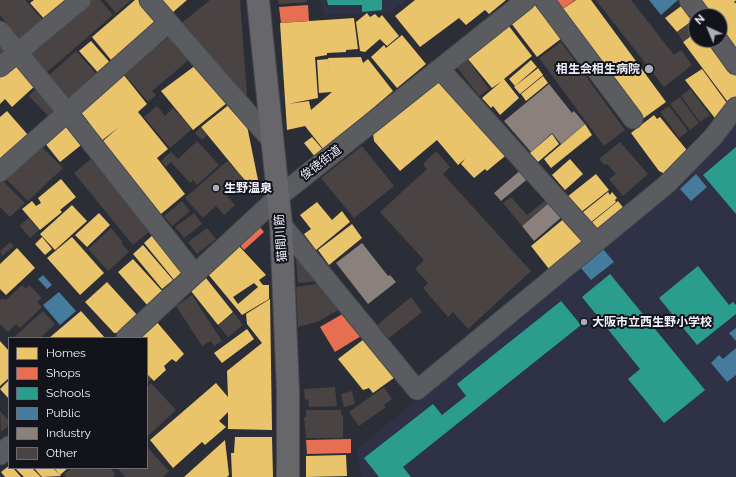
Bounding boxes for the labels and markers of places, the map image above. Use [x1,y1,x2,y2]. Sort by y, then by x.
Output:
place label: 相生会相生病院 [556,62,640,76]
marker: 相生会相生病院 [643,63,655,75]
place label: 生野温泉 [224,181,272,195]
marker: 生野温泉 [211,183,221,193]
place label: 大阪市立西生野小学校 [592,315,712,329]
marker: 大阪市立西生野小学校 [579,317,589,327]

